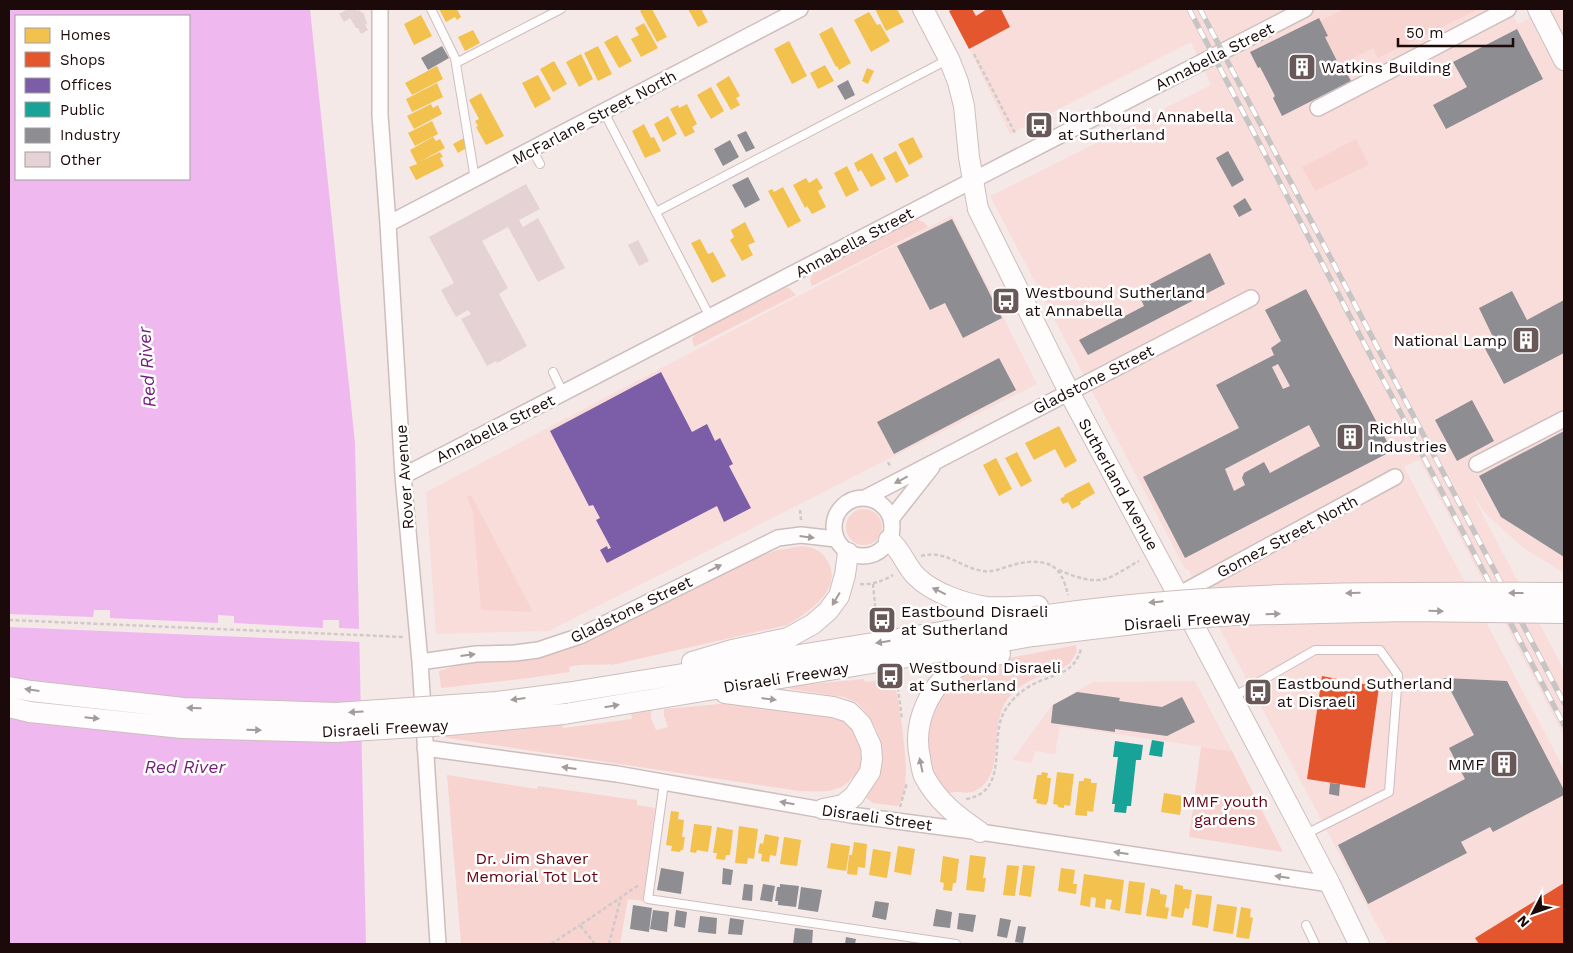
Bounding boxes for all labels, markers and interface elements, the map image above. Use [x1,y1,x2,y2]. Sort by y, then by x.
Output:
legend [15,15,190,180]
scale bar [1398,15,1513,47]
street label: Annabella Street [1152,18,1277,95]
text: 50 m [1406,24,1443,42]
text: Homes [60,26,111,44]
text: Shops [60,51,105,69]
building icon: Watkins Building [1287,52,1317,82]
place label: Watkins Building [1321,58,1451,77]
street label: McFarlane Street North [509,66,680,169]
text: Offices [60,76,112,94]
text: Public [60,101,105,119]
place label: Northbound Annabella at Sutherland [1058,107,1234,144]
bus stop icon: Northbound Annabella at Sutherland [1024,110,1054,140]
text: Industry [60,126,121,144]
text: Other [60,151,102,169]
street label: Annabella Street [792,203,917,282]
place label: Westbound Sutherland at Annabella [1025,283,1205,320]
bus stop icon: Westbound Sutherland at Annabella [991,286,1021,316]
water label: Red River [133,325,160,408]
building icon: National Lamp [1511,325,1541,355]
place label: National Lamp [1393,331,1507,350]
street label: Gladstone Street [1030,341,1157,418]
street label: Annabella Street [433,390,558,467]
street label: Sutherland Avenue [1074,415,1163,553]
place label: Richlu Industries [1369,419,1447,456]
building icon: Richlu Industries [1335,422,1365,452]
street label: Rover Avenue [391,424,418,530]
one-way arrow [893,476,908,484]
street label: Gomez Street North [1213,491,1361,582]
one-way arrow [799,533,815,541]
one-way arrow [708,564,722,572]
street label: Gladstone Street [567,572,695,647]
one-way arrow [932,587,946,595]
one-way arrow [1345,589,1361,597]
one-way arrow [1507,589,1523,597]
one-way arrow [831,593,840,606]
one-way arrow [1147,598,1163,606]
place label: Eastbound Disraeli at Sutherland [901,602,1048,639]
bus stop icon: Eastbound Disraeli at Sutherland [867,605,897,635]
street label: Disraeli Freeway [1123,607,1252,634]
one-way arrow [1428,607,1444,615]
one-way arrow [1265,610,1281,618]
one-way arrow [874,638,890,646]
one-way arrow [460,651,476,659]
street label: Disraeli Freeway [722,658,851,697]
place label: Westbound Disraeli at Sutherland [909,658,1061,695]
bus stop icon: Westbound Disraeli at Sutherland [875,661,905,691]
place label: Eastbound Sutherland at Disraeli [1277,674,1453,711]
bus stop icon: Eastbound Sutherland at Disraeli [1243,677,1273,707]
one-way arrow [24,686,40,694]
one-way arrow [761,695,777,703]
one-way arrow [510,696,526,704]
one-way arrow [605,702,621,710]
one-way arrow [185,704,201,712]
one-way arrow [348,708,364,716]
one-way arrow [84,714,100,722]
street label: Disraeli Freeway [321,716,450,741]
one-way arrow [246,726,262,734]
building icon: MMF [1489,749,1519,779]
place label: MMF [1448,755,1485,774]
water label: Red River [144,756,227,777]
one-way arrow [917,757,925,773]
one-way arrow [560,763,576,771]
park label: MMF youth gardens [1182,792,1268,829]
one-way arrow [779,799,795,807]
street label: Disraeli Street [820,800,934,835]
park label: Dr. Jim Shaver Memorial Tot Lot [466,849,598,886]
one-way arrow [1113,849,1129,857]
one-way arrow [1274,873,1290,881]
north arrow [1508,888,1558,938]
text: N [1514,912,1533,931]

